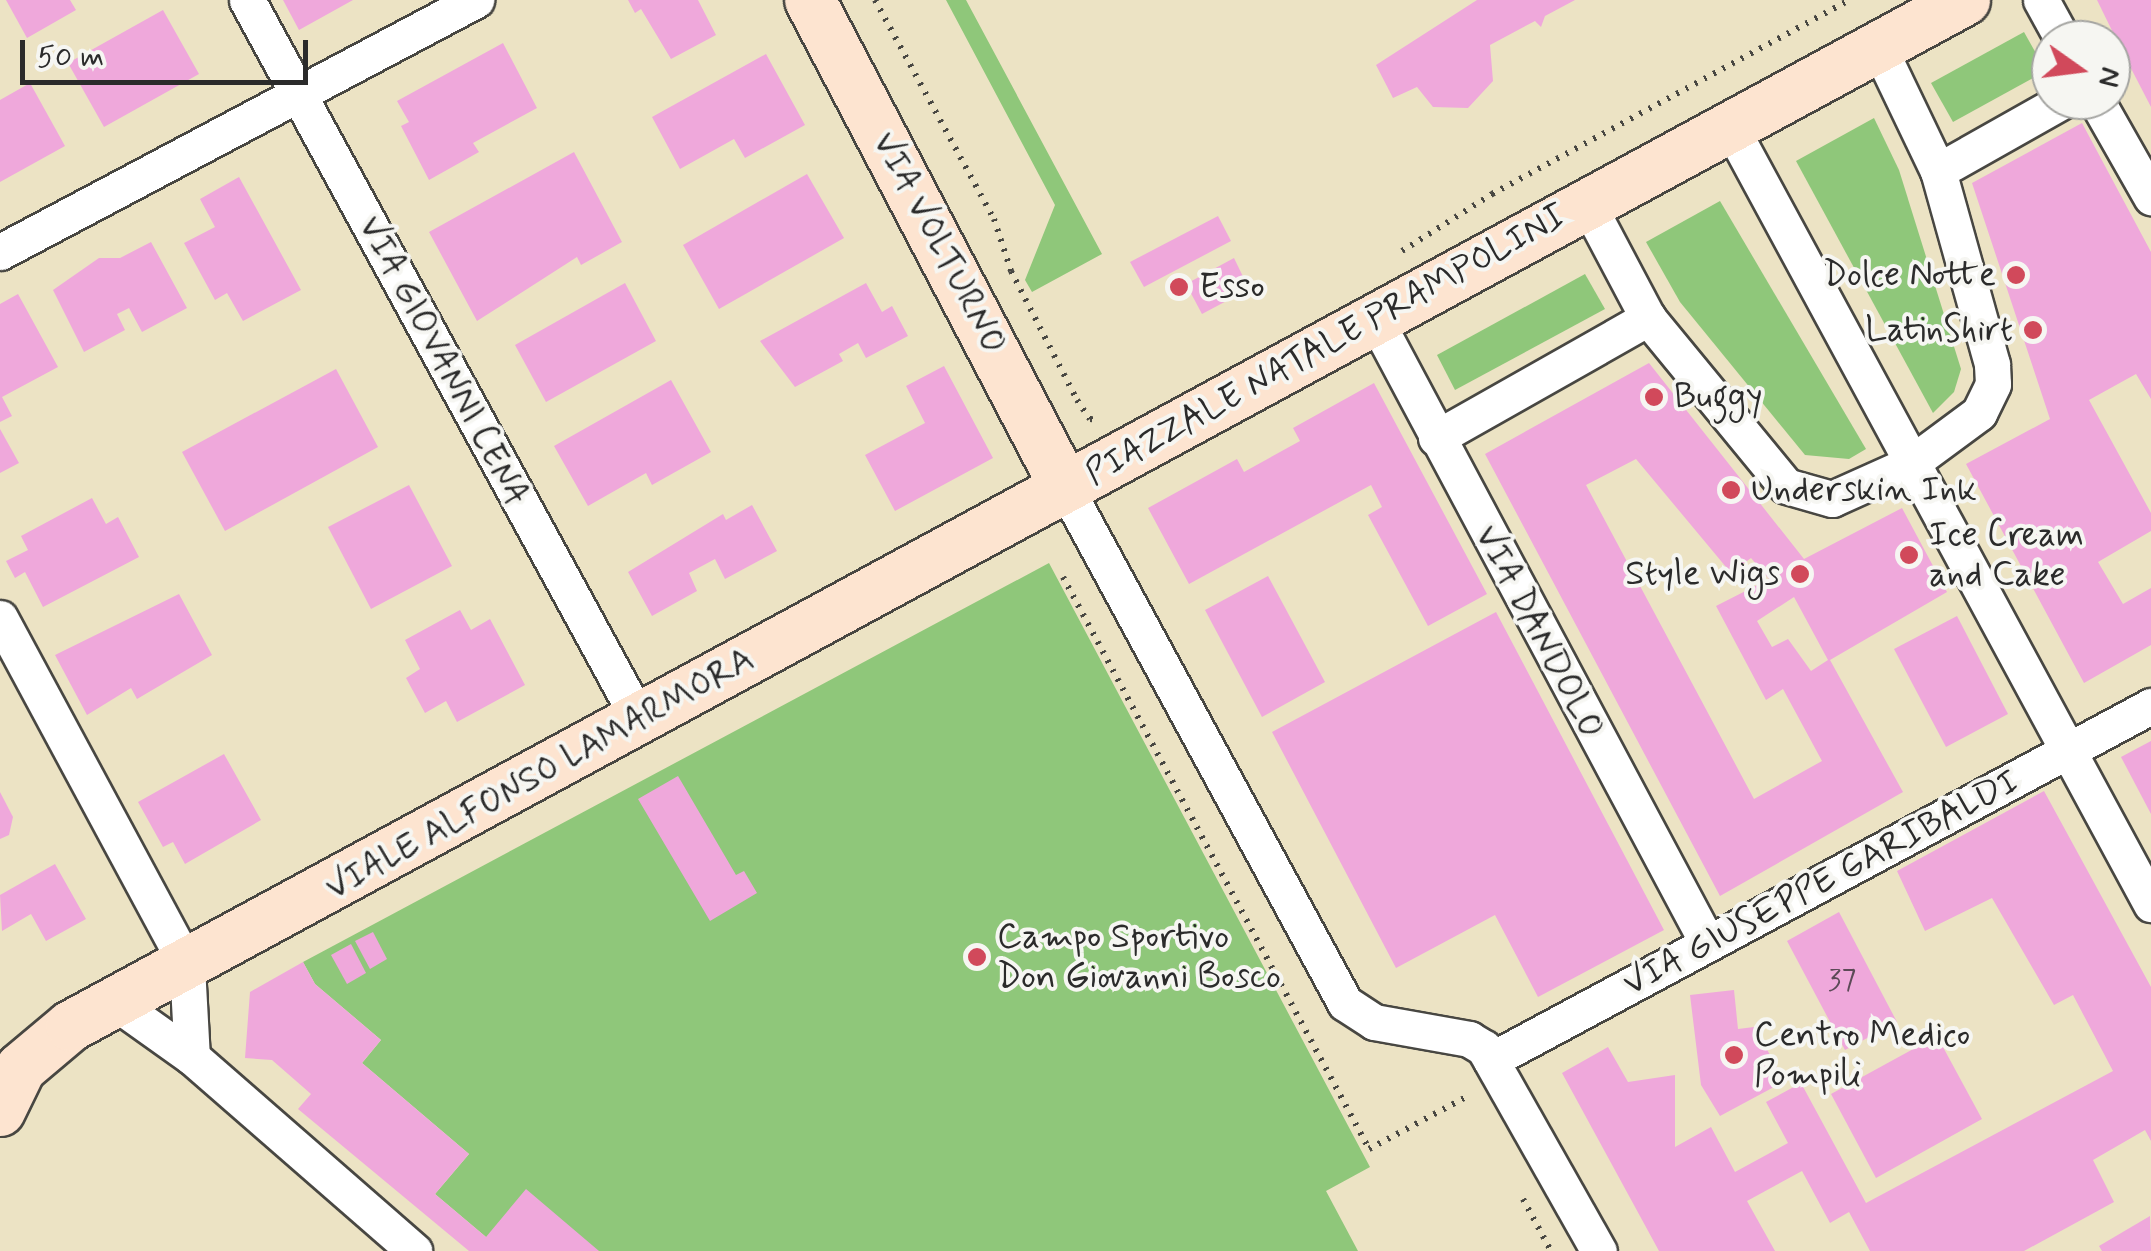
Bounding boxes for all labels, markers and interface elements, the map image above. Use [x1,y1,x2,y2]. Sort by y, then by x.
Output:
scale bar [25,20,312,82]
north arrow [2031,20,2131,120]
text: 50 m [37,38,104,77]
text: N [2088,63,2129,90]
street label: VIA VOLTURNO [863,125,1015,361]
street label: VIA GIOVANNI CENA [344,199,542,523]
street label: PIAZZALE NATALE PRAMPOLINI [1086,199,1566,491]
place label: Dolce Notte [1821,254,1996,296]
marker: Dolce Notte [2005,264,2027,286]
place label: Esso [1199,266,1265,308]
marker: Esso [1168,276,1190,298]
place label: LatinShirt [1865,309,2013,351]
marker: LatinShirt [2022,319,2044,341]
place label: Buggy [1674,376,1762,418]
marker: Buggy [1643,386,1665,408]
place label: Underskin Ink [1751,469,1977,511]
marker: Underskin Ink [1720,479,1742,501]
place label: Ice Cream and Cake [1929,514,2096,596]
street label: VIA DANDOLO [1466,519,1612,745]
marker: Ice Cream and Cake [1898,544,1920,566]
place label: Style Wigs [1626,553,1780,595]
marker: Style Wigs [1789,563,1811,585]
street label: VIALE ALFONSO LAMARMORA [316,637,764,911]
street label: VIA GIUSEPPE GARIBALDI [1616,761,2026,1005]
place label: Campo Sportivo Don Giovanni Bosco [997,916,1277,998]
marker: Campo Sportivo Don Giovanni Bosco [966,946,988,968]
house number: 37 [1828,963,1856,999]
place label: Centro Medico Pompili [1754,1014,1970,1096]
marker: Centro Medico Pompili [1723,1044,1745,1066]

